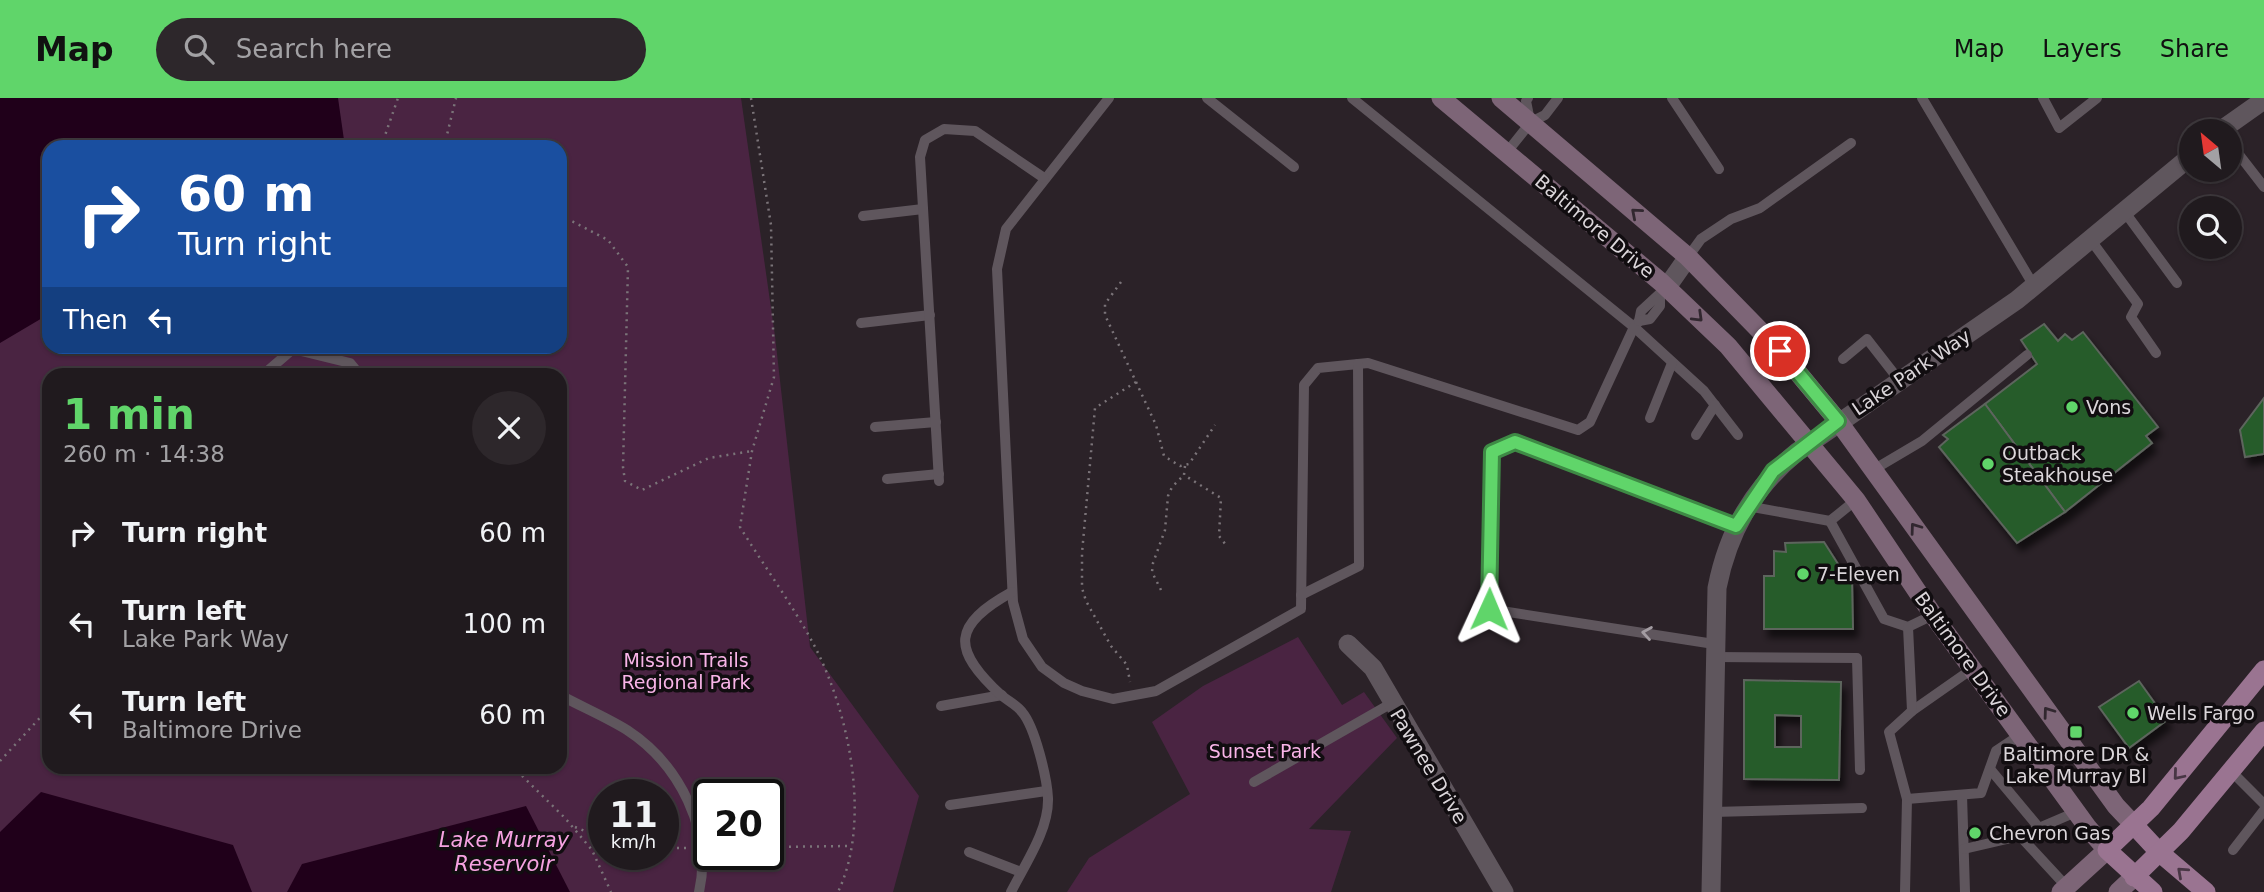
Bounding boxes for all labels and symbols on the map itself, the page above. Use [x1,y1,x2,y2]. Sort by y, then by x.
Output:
north arrow [2179,119,2242,182]
street label: Baltimore Drive [1531,170,1659,282]
one-way arrow [1631,209,1644,221]
one-way arrow [1690,308,1703,321]
pin [1750,321,1810,381]
street label: Lake Park Way [1848,324,1974,420]
place label: Vons [2086,396,2131,418]
marker: Vons [2064,399,2080,415]
place label: Outback Steakhouse [2002,442,2113,486]
marker: Outback Steakhouse [1980,456,1996,472]
one-way arrow [1910,523,1923,536]
place label: 7-Eleven [1817,563,1900,585]
marker: 7-Eleven [1795,566,1811,582]
position arrow [1452,572,1526,646]
street label: Baltimore Drive [1910,587,2016,721]
one-way arrow [1641,626,1653,641]
park label: Mission Trails Regional Park [621,649,751,693]
place label: Wells Fargo [2147,702,2255,724]
street label: Pawnee Drive [1386,705,1472,827]
marker: Wells Fargo [2125,705,2141,721]
one-way arrow [2044,707,2056,720]
marker: Baltimore DR & Lake Murray Bl [2068,724,2084,740]
park label: Sunset Park [1209,740,1321,762]
place label: Baltimore DR & Lake Murray Bl [2003,743,2149,787]
one-way arrow [2174,767,2186,780]
speed limit sign: 20 [693,779,784,870]
place label: Chevron Gas [1989,822,2111,844]
marker: Chevron Gas [1967,825,1983,841]
water label: Lake Murray Reservoir [439,828,570,876]
one-way arrow [2177,868,2190,881]

